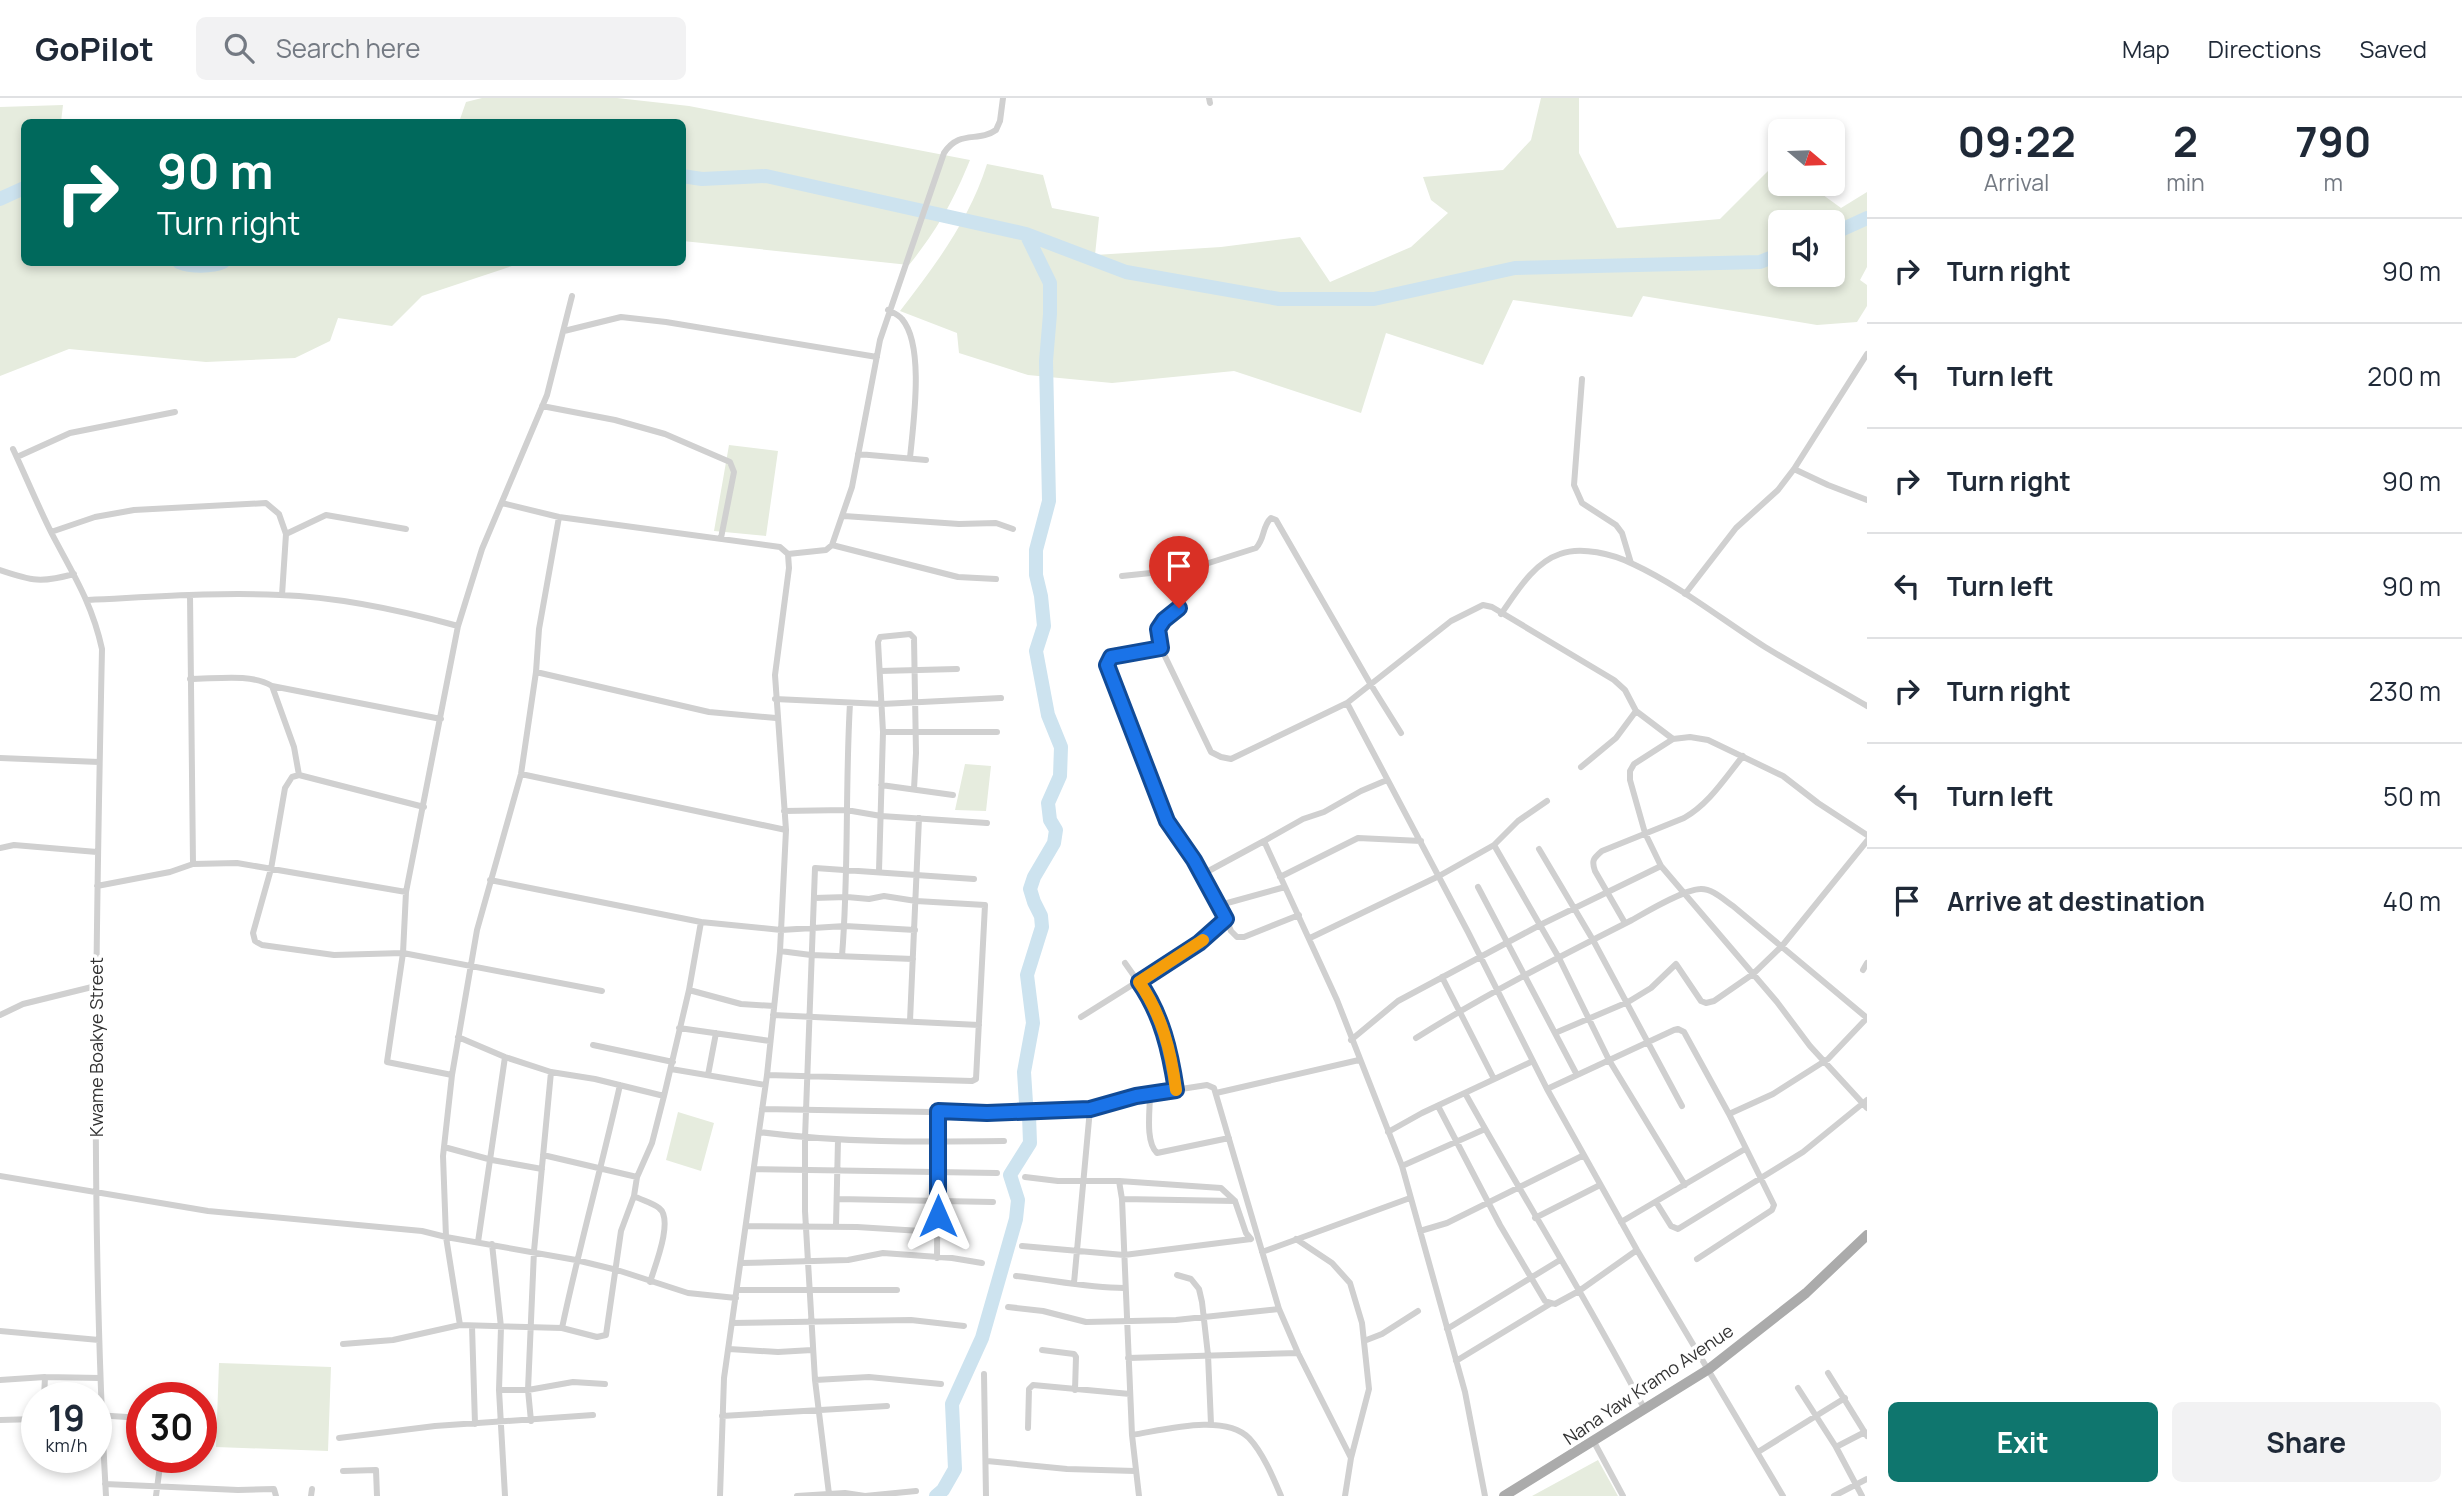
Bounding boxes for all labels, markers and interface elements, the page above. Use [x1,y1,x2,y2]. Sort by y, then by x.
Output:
search box [196,17,686,80]
text: GoPilot [35,26,154,71]
icon: search [220,29,258,67]
text: Search here [276,30,420,66]
text: Map [2122,32,2170,65]
text: Directions [2208,32,2321,65]
text: Saved [2359,32,2427,65]
text: 09:22 [1958,112,2076,170]
text: 2 [2173,112,2198,170]
text: 790 [2295,112,2371,170]
north arrow [1768,119,1844,196]
map controls [1768,119,1845,287]
text: 90 m [157,137,274,204]
icon: right [42,147,133,238]
text: Arrival [1984,166,2049,198]
text: min [2166,166,2205,198]
text: m [2324,166,2343,198]
text: Turn right [157,201,300,245]
button: sound [1768,210,1845,287]
icon: right [1888,252,1926,290]
text: Turn right [1947,253,2071,289]
text: 90 m [2382,253,2441,289]
icon: left [1888,357,1926,395]
text: Turn left [1947,358,2054,394]
text: 200 m [2367,358,2441,394]
icon: right [1888,462,1926,500]
text: Turn right [1947,463,2071,499]
text: 90 m [2382,463,2441,499]
pin [1149,536,1209,608]
icon: arrive [1160,547,1198,585]
icon: left [1888,567,1926,605]
text: Turn left [1947,568,2054,604]
text: 90 m [2382,568,2441,604]
icon: right [1888,672,1926,710]
text: Turn right [1947,673,2071,709]
text: 230 m [2369,673,2441,709]
icon: left [1888,777,1926,815]
text: Turn left [1947,778,2054,814]
text: 50 m [2383,778,2441,814]
icon: arrive [1888,882,1926,920]
text: Arrive at destination [1947,883,2205,919]
text: 40 m [2383,883,2441,919]
street label: Kwame Boakye Street [84,957,108,1137]
position arrow [901,1179,975,1253]
street label: Nana Yaw Kramo Avenue [1558,1318,1738,1450]
speed limit sign: 30 [126,1382,217,1473]
text: 19 [48,1394,85,1442]
button: Exit [1888,1402,2158,1482]
button: Share [2172,1402,2441,1482]
text: km/h [46,1433,87,1457]

